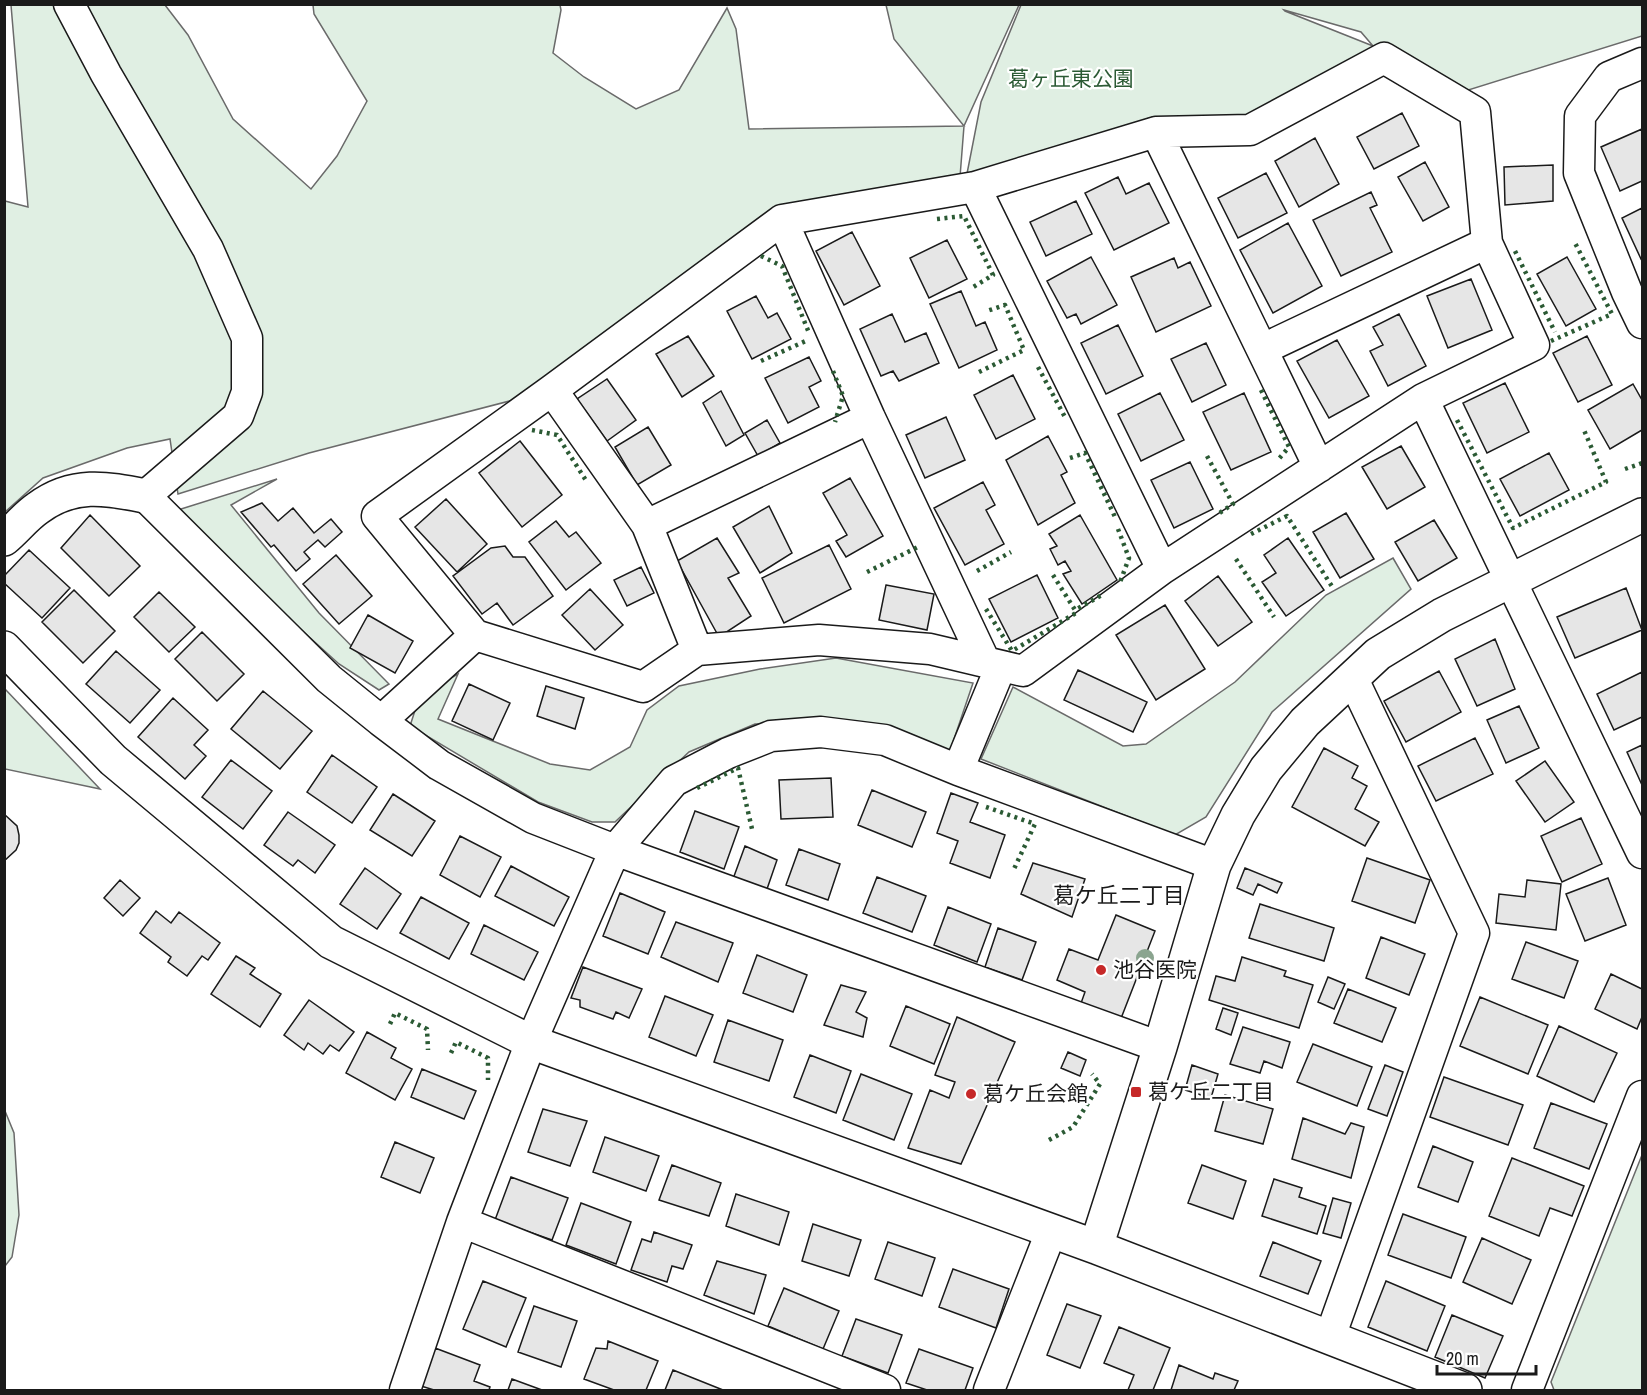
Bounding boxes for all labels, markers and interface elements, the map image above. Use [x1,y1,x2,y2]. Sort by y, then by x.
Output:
park label: 葛ヶ丘東公園 [1008,64,1134,93]
district label: 葛ケ丘二丁目 [1053,880,1185,910]
place label: 池谷医院 [1113,955,1197,984]
marker: 池谷医院 [1094,963,1108,977]
place label: 葛ケ丘二丁目 [1148,1077,1274,1106]
place label: 葛ケ丘会館 [983,1079,1088,1108]
marker: 葛ケ丘二丁目 [1129,1085,1143,1099]
marker: 葛ケ丘会館 [964,1087,978,1101]
scale bar [1437,1338,1536,1376]
text: 20 m [1446,1346,1479,1371]

